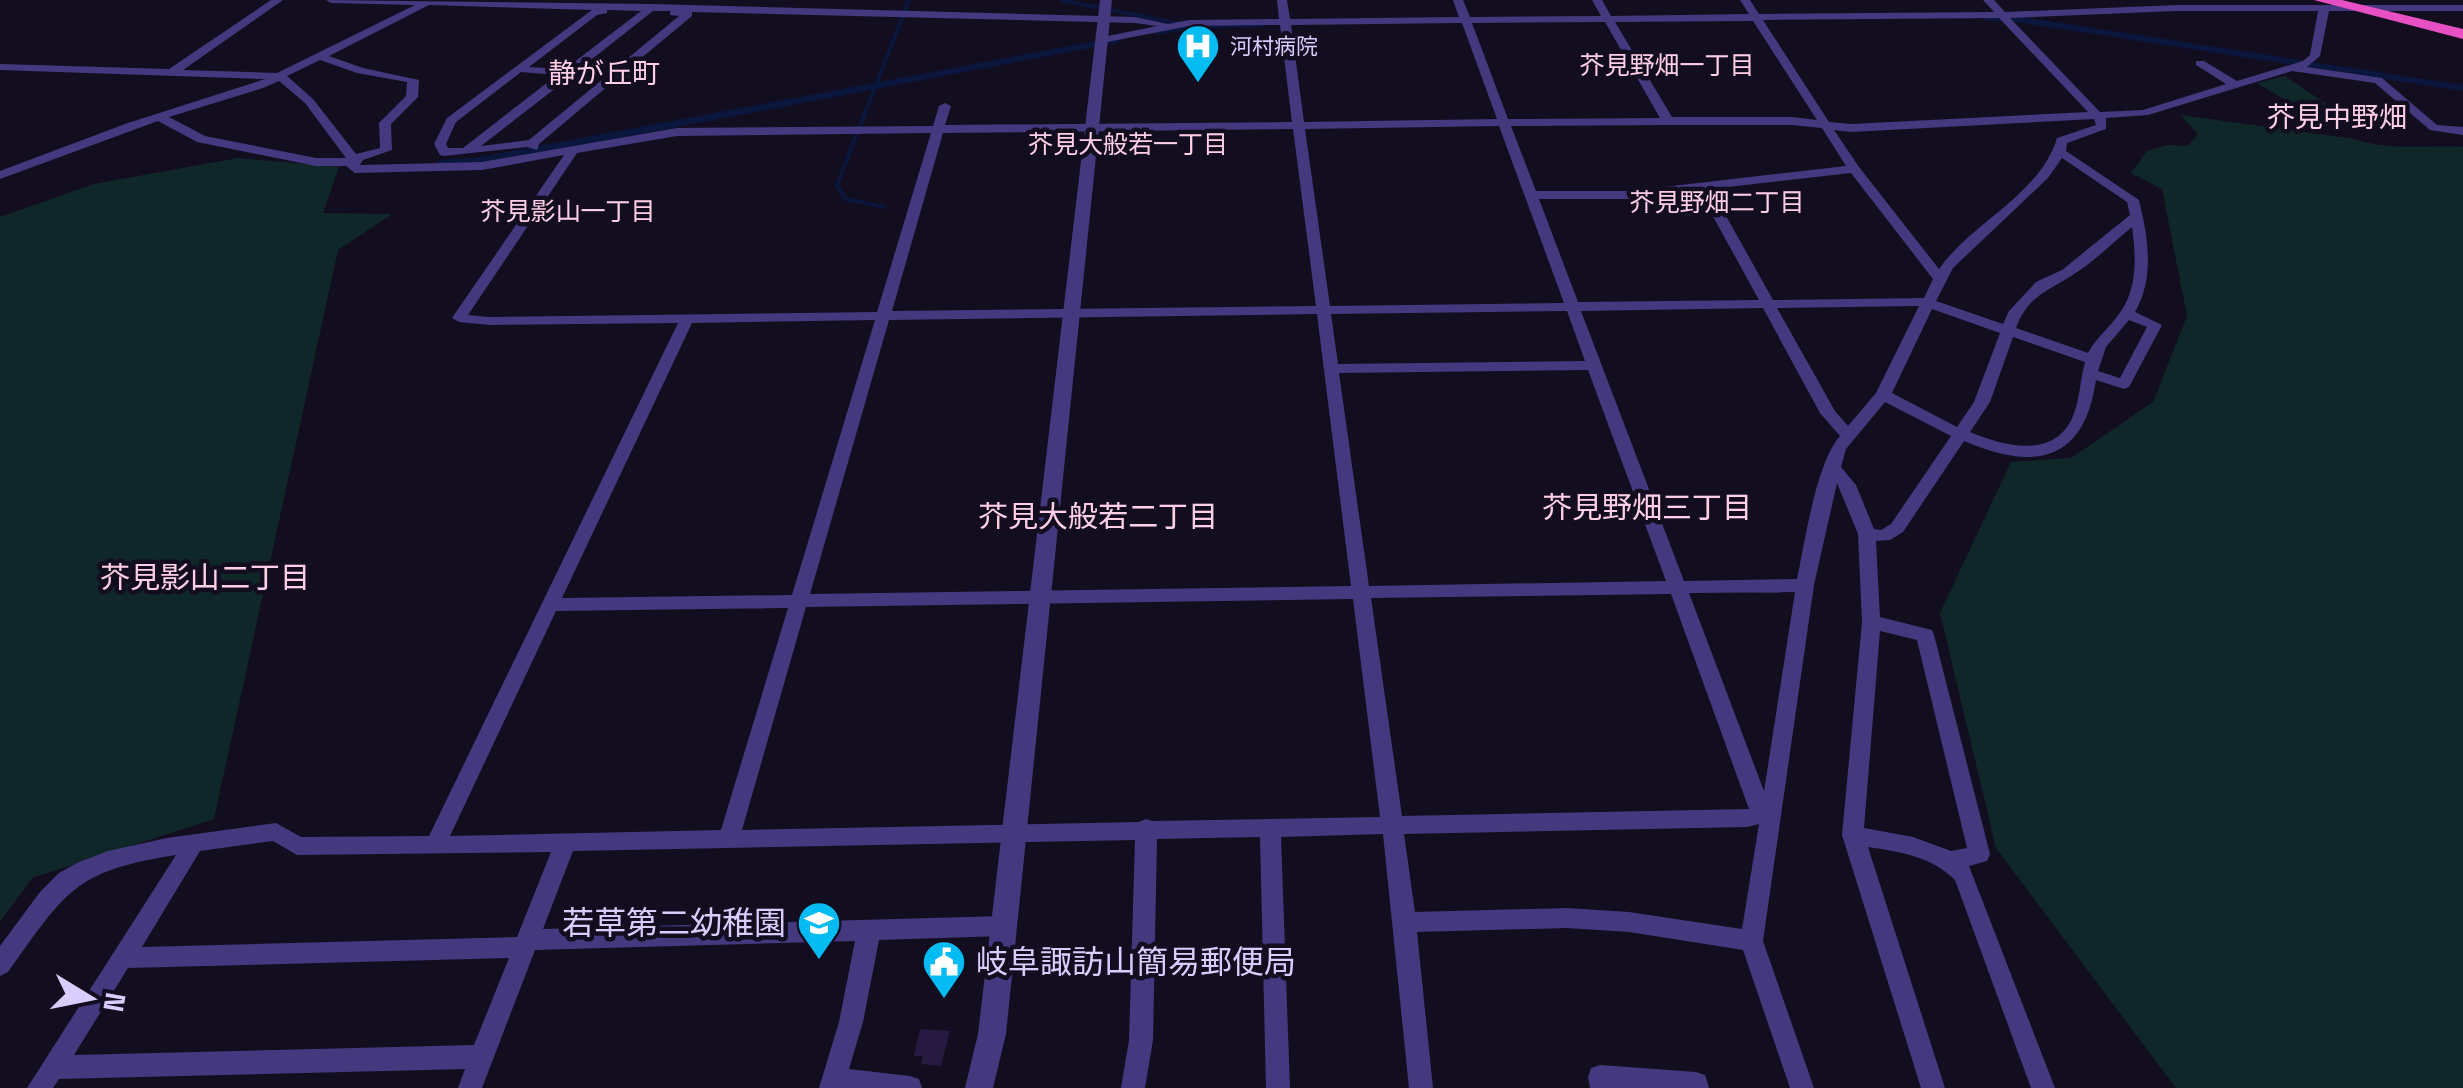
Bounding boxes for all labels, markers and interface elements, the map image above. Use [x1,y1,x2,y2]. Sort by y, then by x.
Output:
hospital icon: 河村病院 [1175,23,1221,84]
place label: 河村病院 [1230,32,1318,60]
district label: 芥見野畑一丁目 [1579,49,1755,81]
district label: 静が丘町 [548,55,660,91]
district label: 芥見中野畑 [2267,99,2407,135]
district label: 芥見大般若一丁目 [1028,128,1228,160]
district label: 芥見野畑二丁目 [1629,186,1805,218]
district label: 芥見影山一丁目 [480,195,656,227]
district label: 芥見野畑三丁目 [1542,488,1752,527]
district label: 芥見大般若二丁目 [978,497,1218,536]
district label: 芥見影山二丁目 [100,558,310,597]
school or university icon: 若草第二幼稚園 [796,900,842,961]
place label: 若草第二幼稚園 [562,903,786,943]
public building icon: 岐阜諏訪山簡易郵便局 [921,939,967,1000]
place label: 岐阜諏訪山簡易郵便局 [976,942,1296,982]
north arrow [40,948,140,1048]
text: N [95,990,134,1015]

